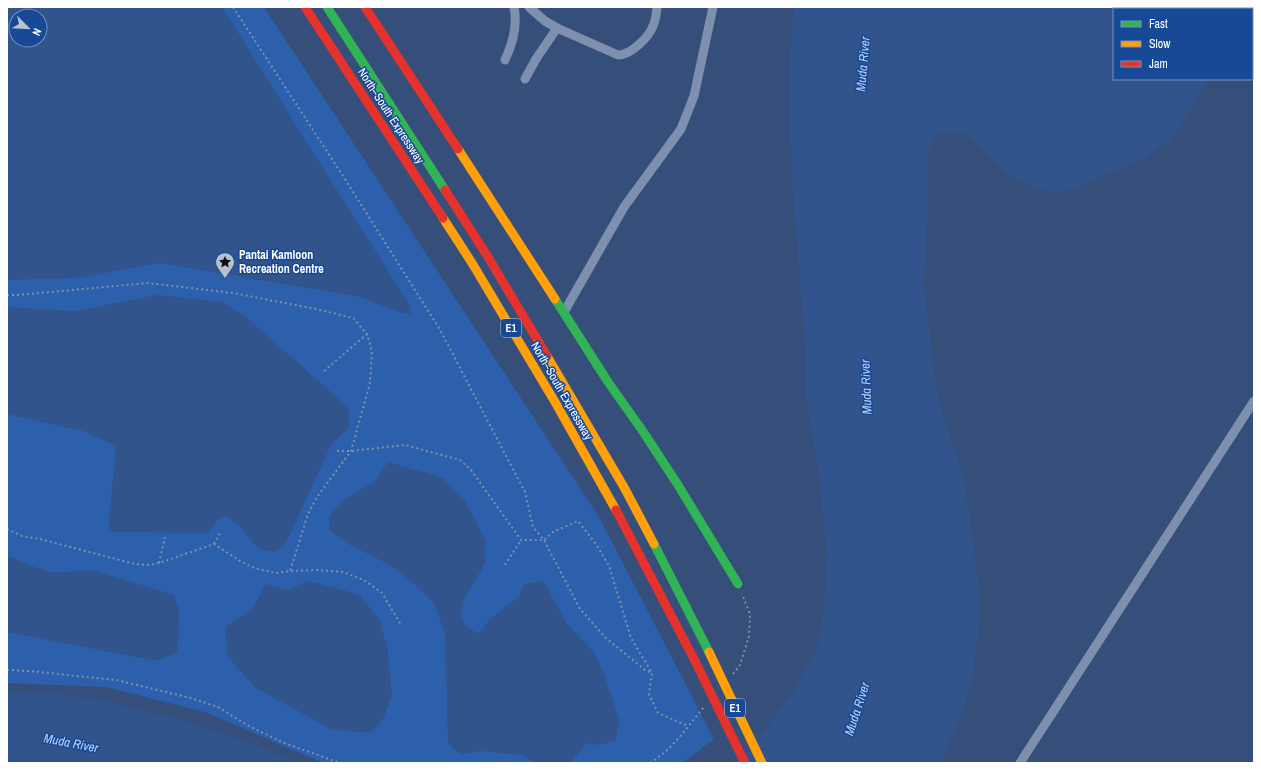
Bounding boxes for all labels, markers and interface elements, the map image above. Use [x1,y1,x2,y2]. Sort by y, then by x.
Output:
north arrow [8,8,48,48]
legend [1113,8,1253,80]
text: Fast [1149,16,1168,32]
text: N [29,26,45,38]
water label: Muda River [852,35,874,92]
text: Slow [1149,36,1171,52]
text: Jam [1149,56,1168,72]
street label: North–South Expressway [354,65,428,167]
place label: Pantai Kamloon Recreation Centre [239,247,324,277]
place icon: Pantai Kamloon Recreation Centre [214,251,236,279]
road number: E1 [501,319,521,337]
street label: North–South Expressway [527,339,597,443]
water label: Muda River [857,359,875,415]
water label: Muda River [840,680,874,738]
road number: E1 [725,699,745,717]
water label: Muda River [42,729,100,757]

